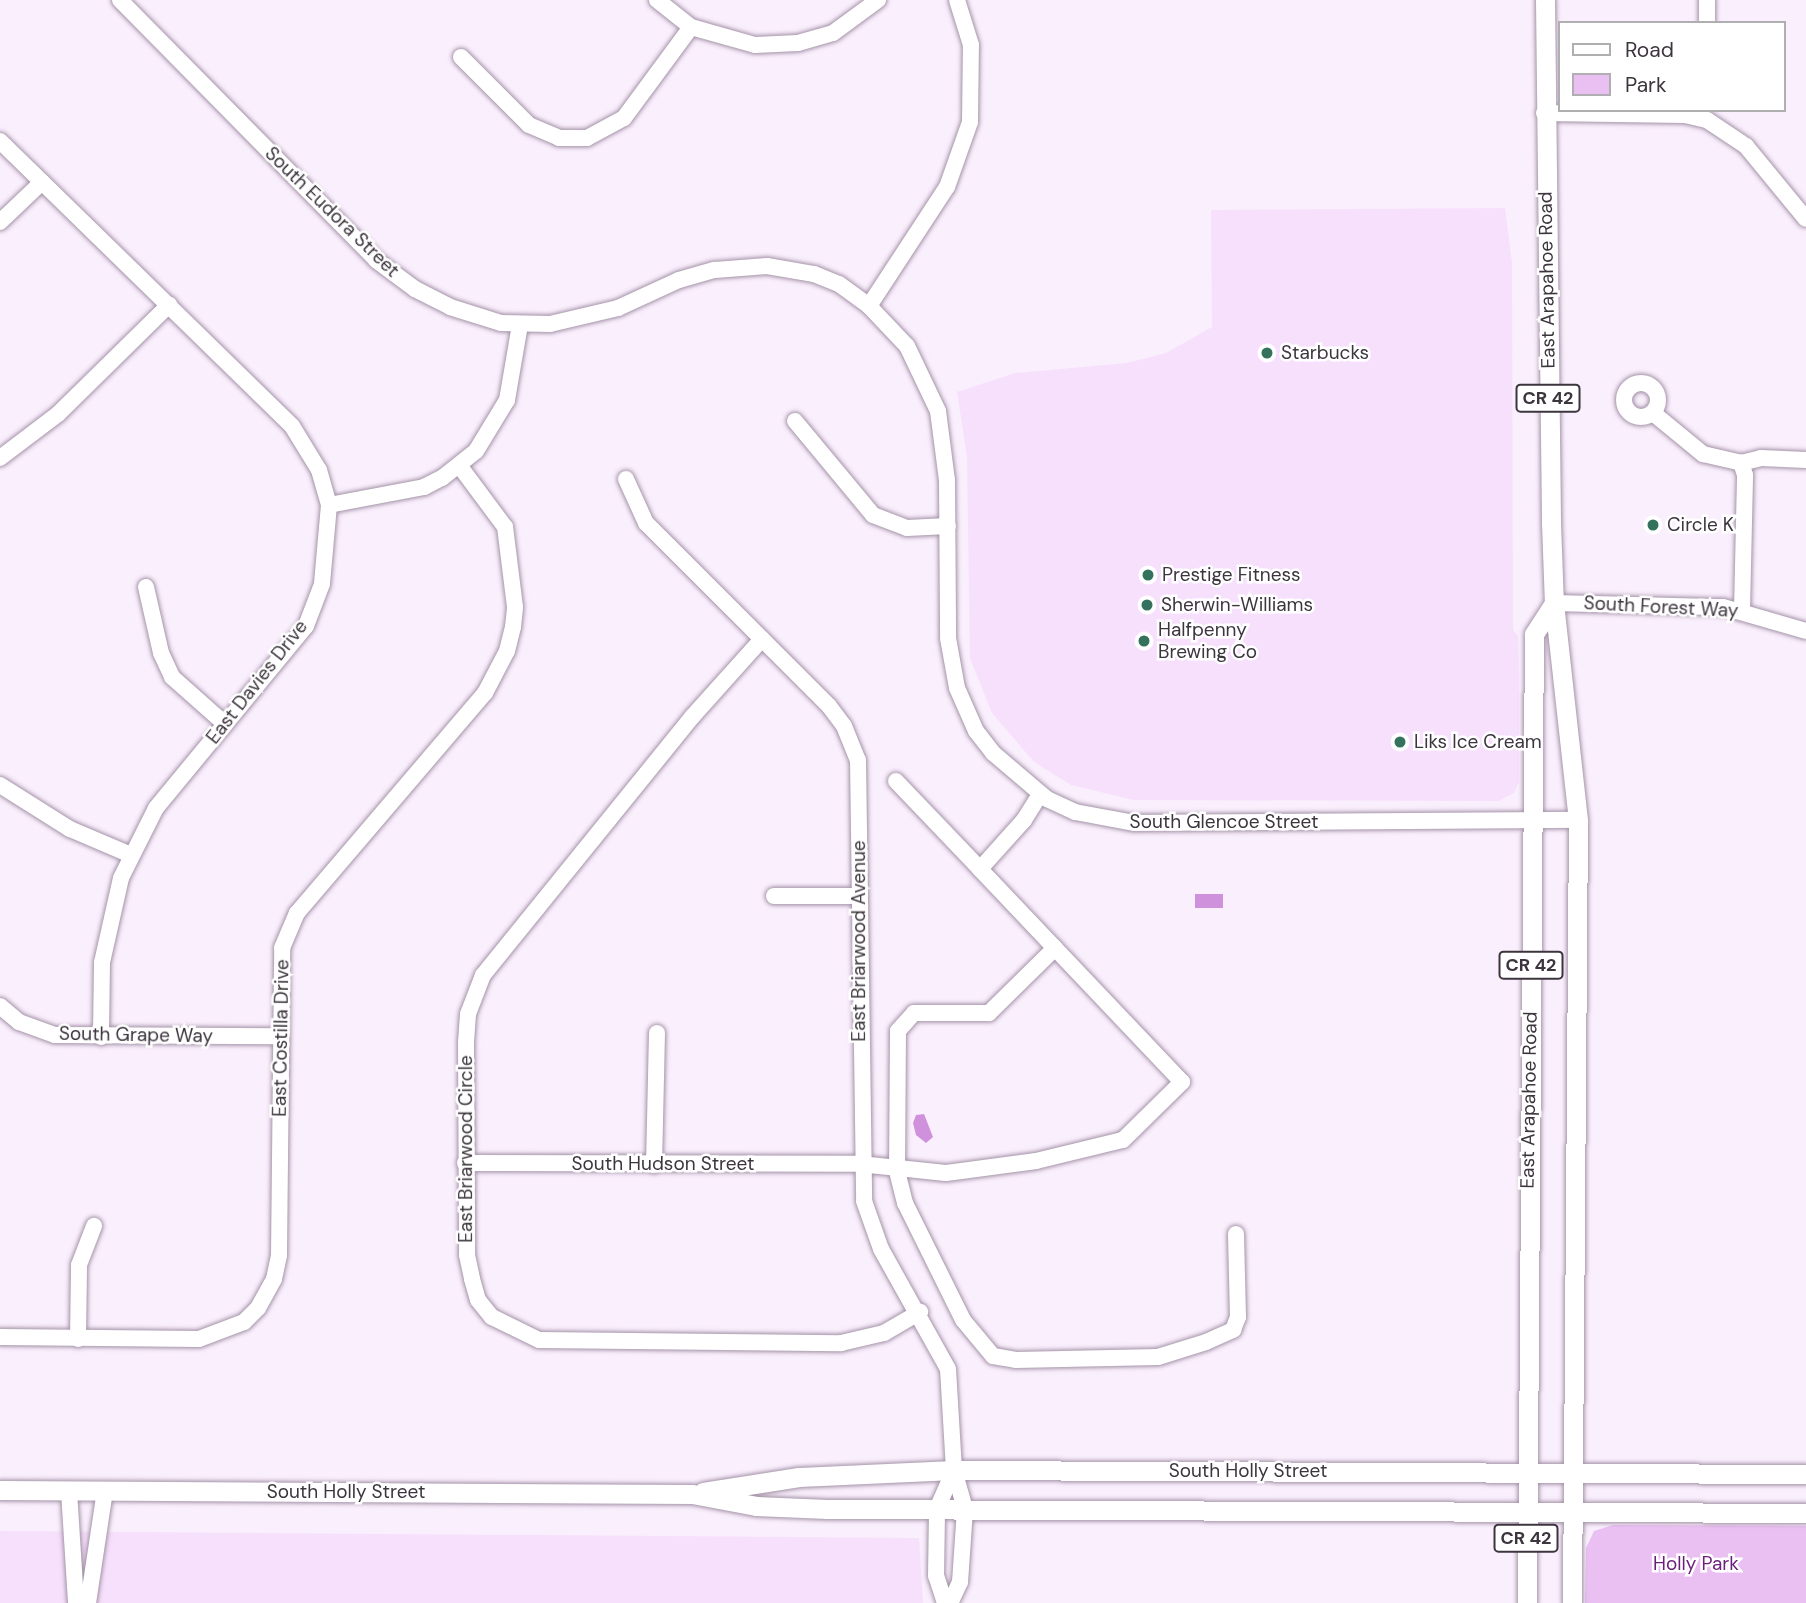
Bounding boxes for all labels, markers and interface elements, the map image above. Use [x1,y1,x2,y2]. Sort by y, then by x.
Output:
legend [1558,21,1785,112]
text: Road [1625,36,1674,64]
text: Park [1625,71,1666,99]
street label: South Eudora Street [260,142,404,282]
street label: East Arapahoe Road [1534,191,1560,369]
place label: Starbucks [1281,342,1369,364]
marker: Starbucks [1259,345,1275,361]
road number: CR 42 [1515,384,1581,412]
place label: Circle K [1667,514,1734,536]
marker: Circle K [1645,517,1661,533]
place label: Prestige Fitness [1162,564,1301,586]
marker: Prestige Fitness [1140,567,1156,583]
street label: South Forest Way [1583,592,1739,622]
place label: Sherwin-Williams [1161,594,1313,616]
marker: Sherwin-Williams [1139,597,1155,613]
street label: East Davies Drive [202,616,312,748]
place label: Halfpenny Brewing Co [1158,619,1257,663]
marker: Halfpenny Brewing Co [1136,633,1152,649]
place label: Liks Ice Cream [1414,731,1542,753]
marker: Liks Ice Cream [1392,734,1408,750]
street label: South Glencoe Street [1130,811,1318,833]
street label: East Briarwood Avenue [848,840,870,1042]
road number: CR 42 [1498,950,1564,980]
street label: East Costilla Drive [268,959,294,1117]
street label: East Arapahoe Road [1516,1011,1542,1189]
street label: South Grape Way [59,1022,213,1048]
street label: East Briarwood Circle [455,1055,477,1243]
street label: South Hudson Street [572,1153,754,1175]
street label: South Holly Street [1169,1460,1327,1482]
street label: South Holly Street [267,1481,425,1503]
road number: CR 42 [1493,1524,1559,1553]
park label: Holly Park [1653,1553,1739,1575]

